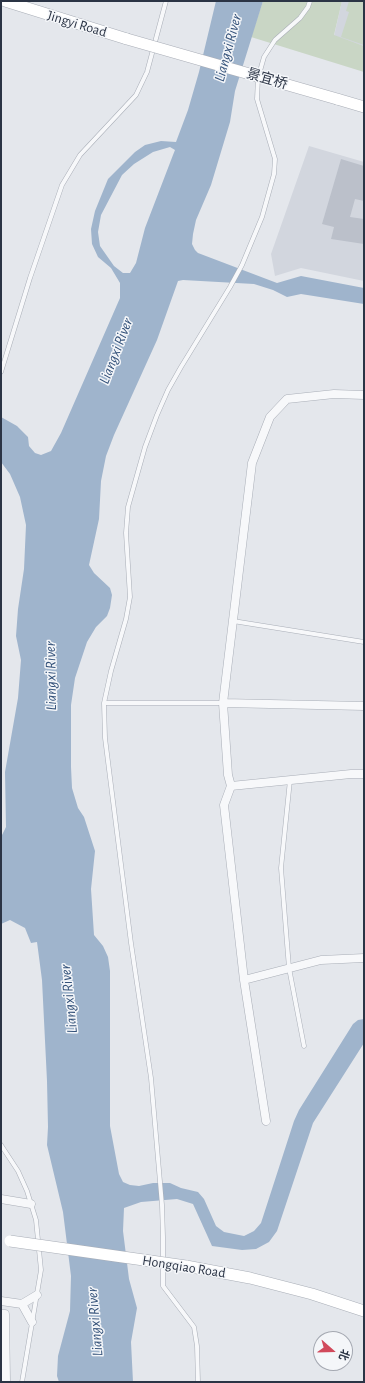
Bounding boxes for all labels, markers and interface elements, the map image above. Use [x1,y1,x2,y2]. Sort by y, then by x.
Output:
street label: Jingyi Road [45,7,109,41]
water label: Liangxi River [210,12,246,84]
street label: 景宜桥 [244,65,290,93]
water label: Liangxi River [95,315,137,387]
water label: Liangxi River [41,641,61,711]
water label: Liangxi River [56,964,82,1034]
street label: Hongqiao Road [141,1252,227,1282]
water label: Liangxi River [83,1287,107,1357]
north arrow [313,1331,353,1371]
text: 北 [337,1348,351,1362]

